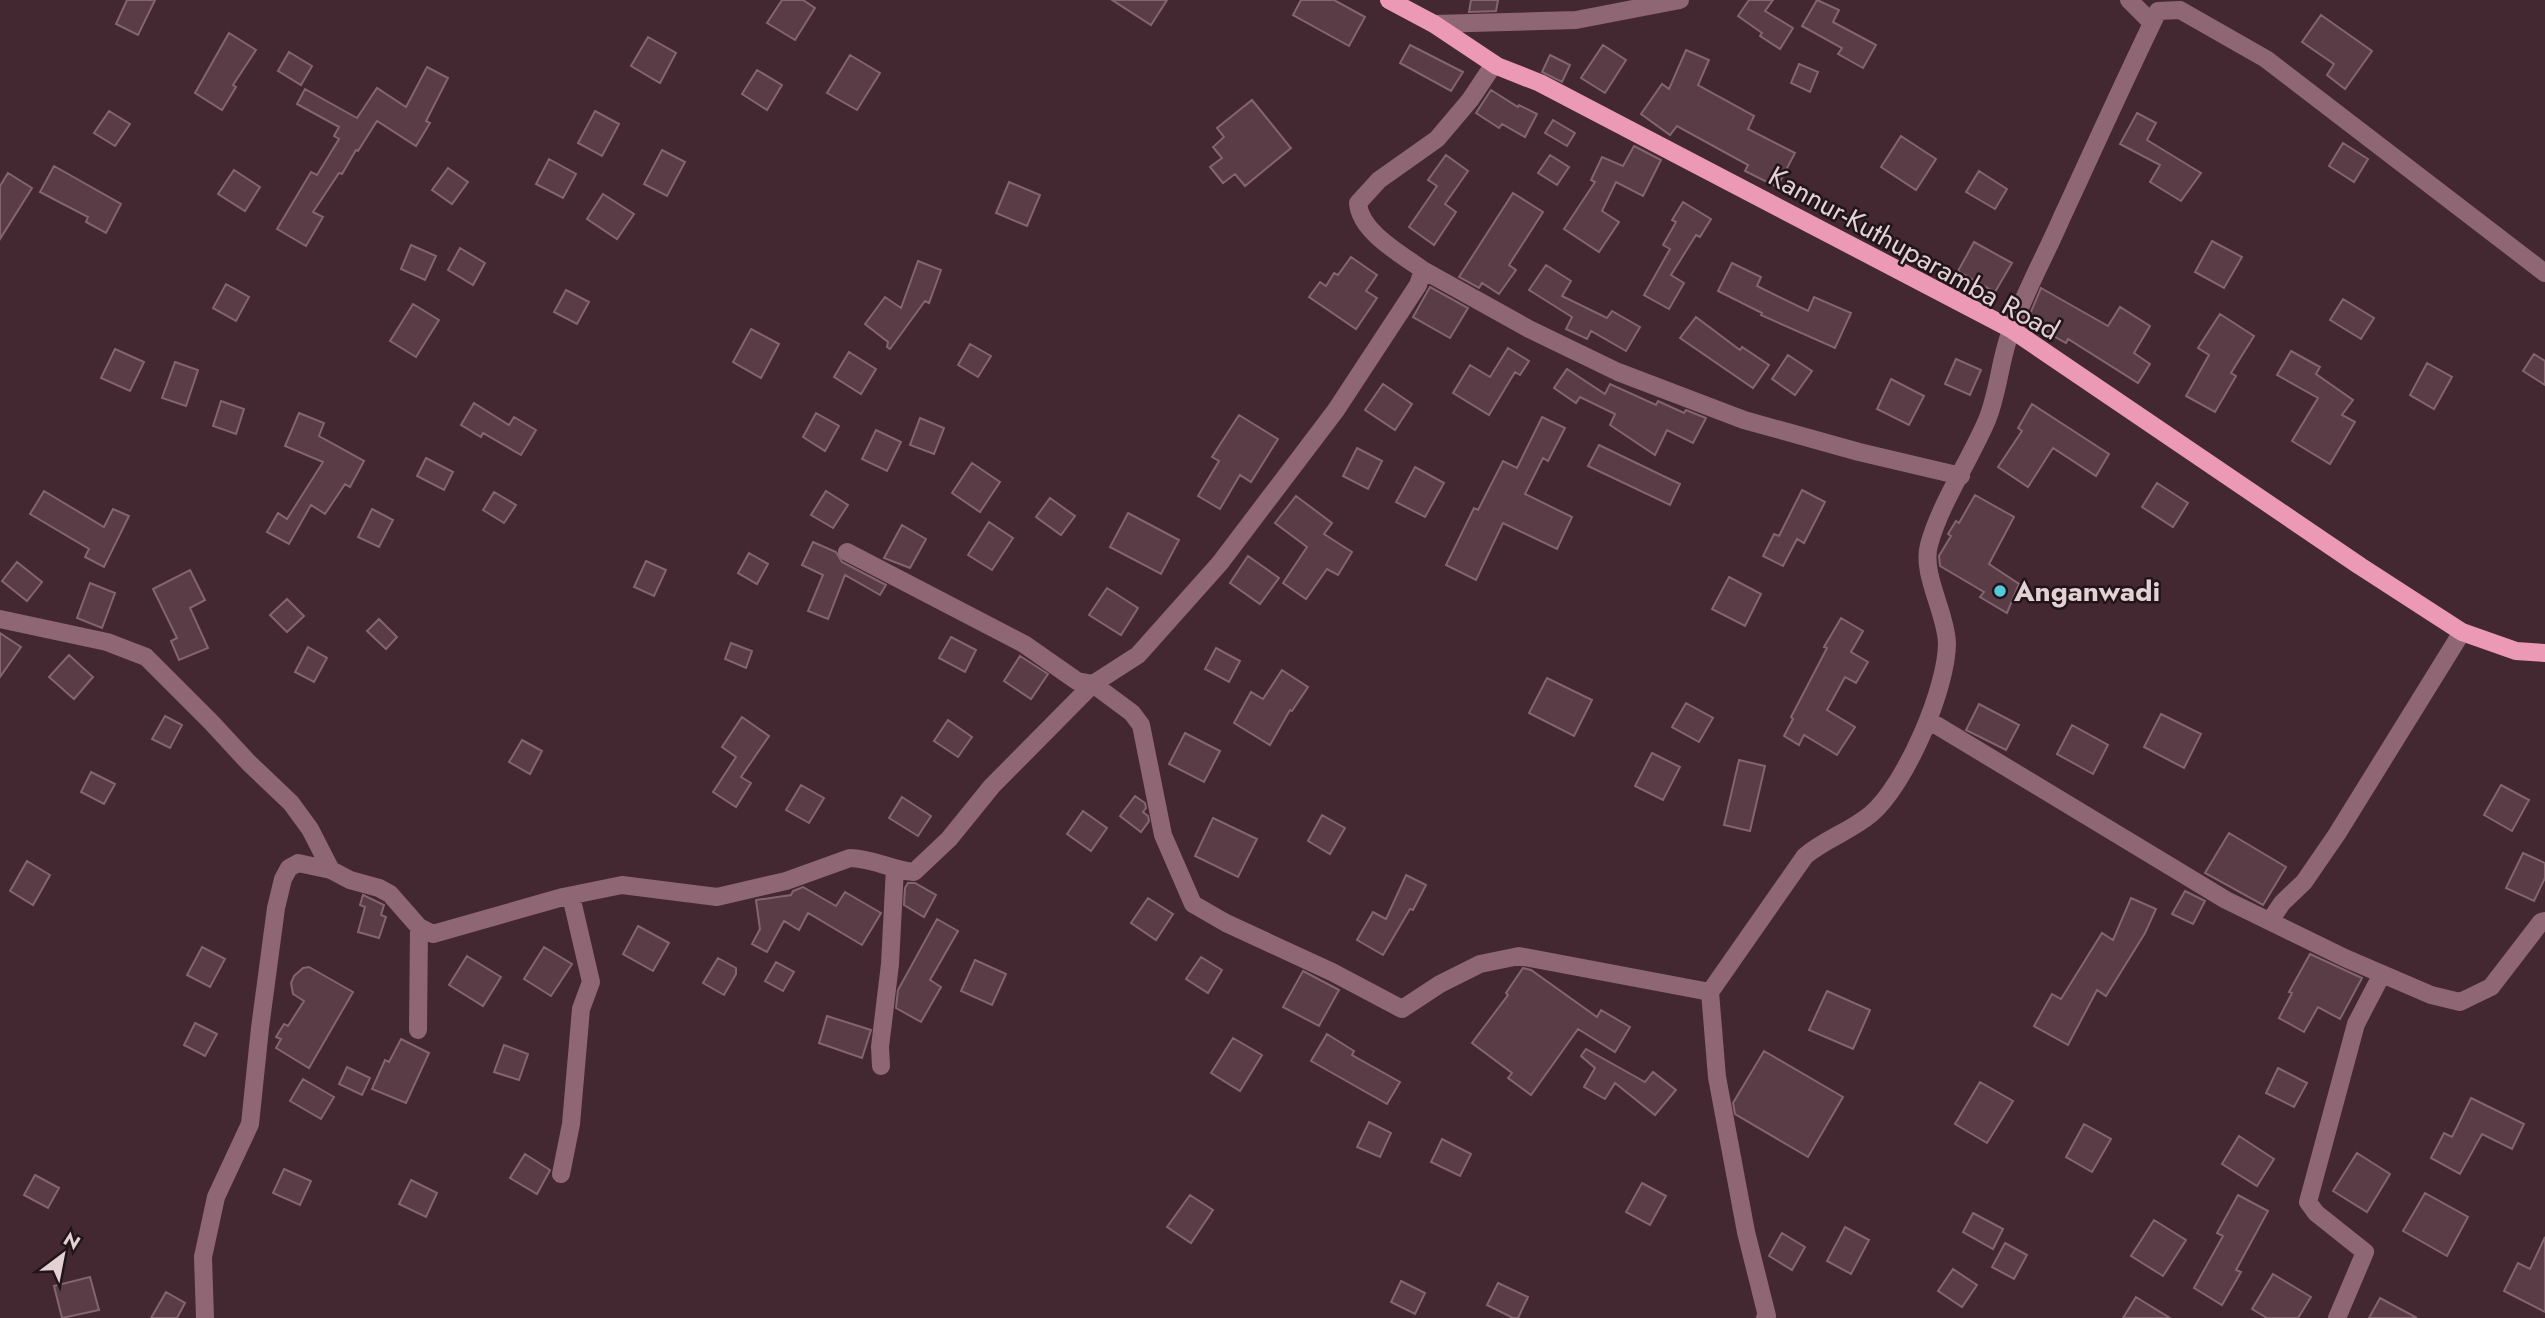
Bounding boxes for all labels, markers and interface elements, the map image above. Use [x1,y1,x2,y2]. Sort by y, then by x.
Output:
street label: Kannur-Kuthuparamba Road [1761,156,2067,350]
place label: Anganwadi [2013,571,2160,612]
marker: Anganwadi [1992,583,2008,599]
north arrow [28,1220,98,1290]
text: N [58,1226,85,1256]

